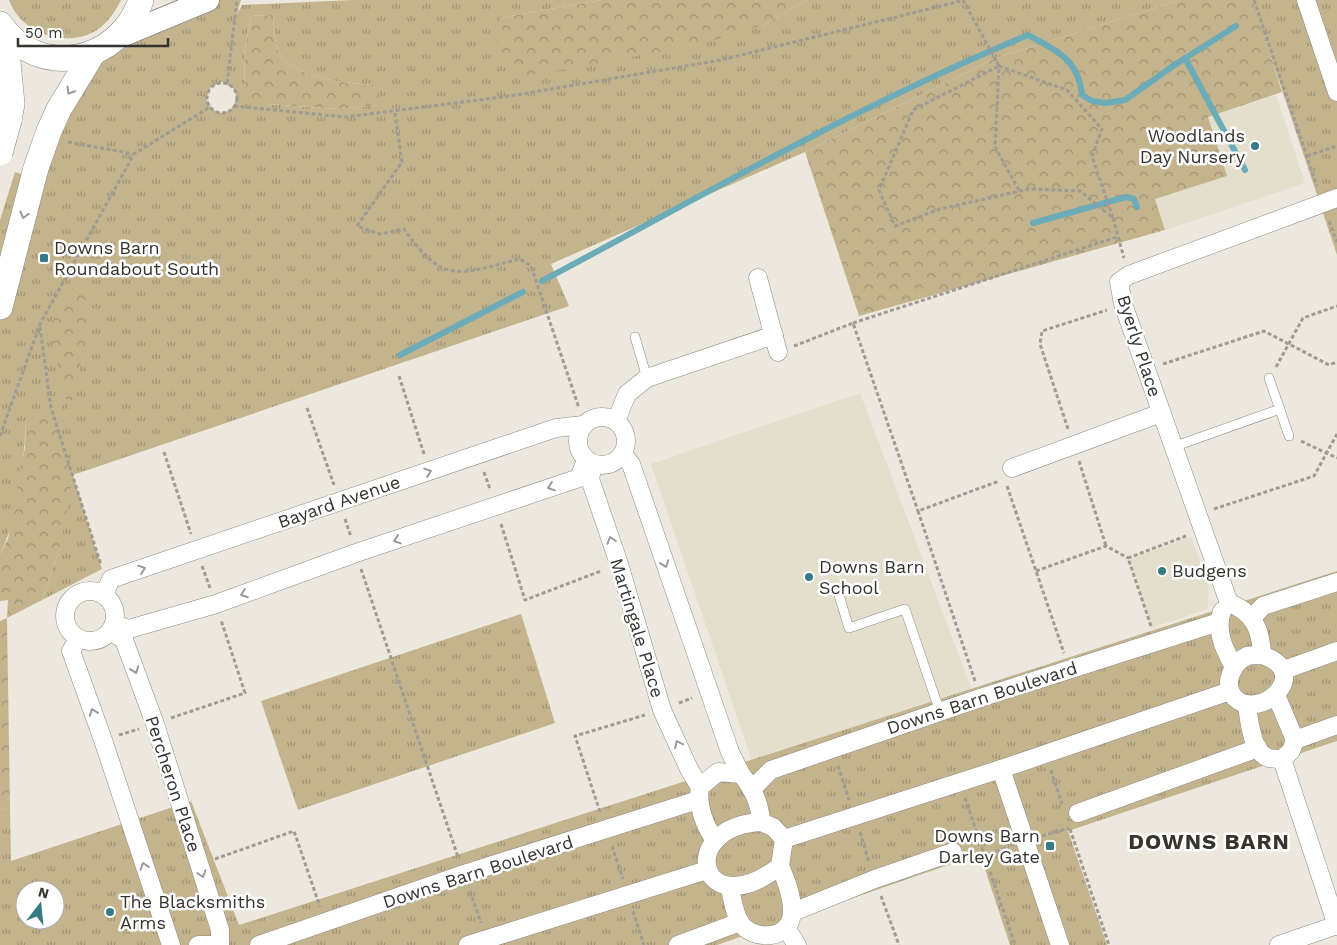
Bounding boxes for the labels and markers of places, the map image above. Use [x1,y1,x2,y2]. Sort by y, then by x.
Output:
place label: Woodlands Day Nursery [1140,125,1246,167]
marker: Woodlands Day Nursery [1249,140,1261,152]
place label: Downs Barn Roundabout South [54,237,219,279]
marker: Downs Barn Roundabout South [38,252,50,264]
place label: Downs Barn School [819,556,925,598]
place label: Budgens [1172,560,1247,581]
marker: Budgens [1156,565,1168,577]
marker: Downs Barn School [803,571,815,583]
place label: Downs Barn Darley Gate [934,825,1040,867]
marker: Downs Barn Darley Gate [1044,840,1056,852]
place label: The Blacksmiths Arms [120,891,265,933]
marker: The Blacksmiths Arms [104,906,116,918]

